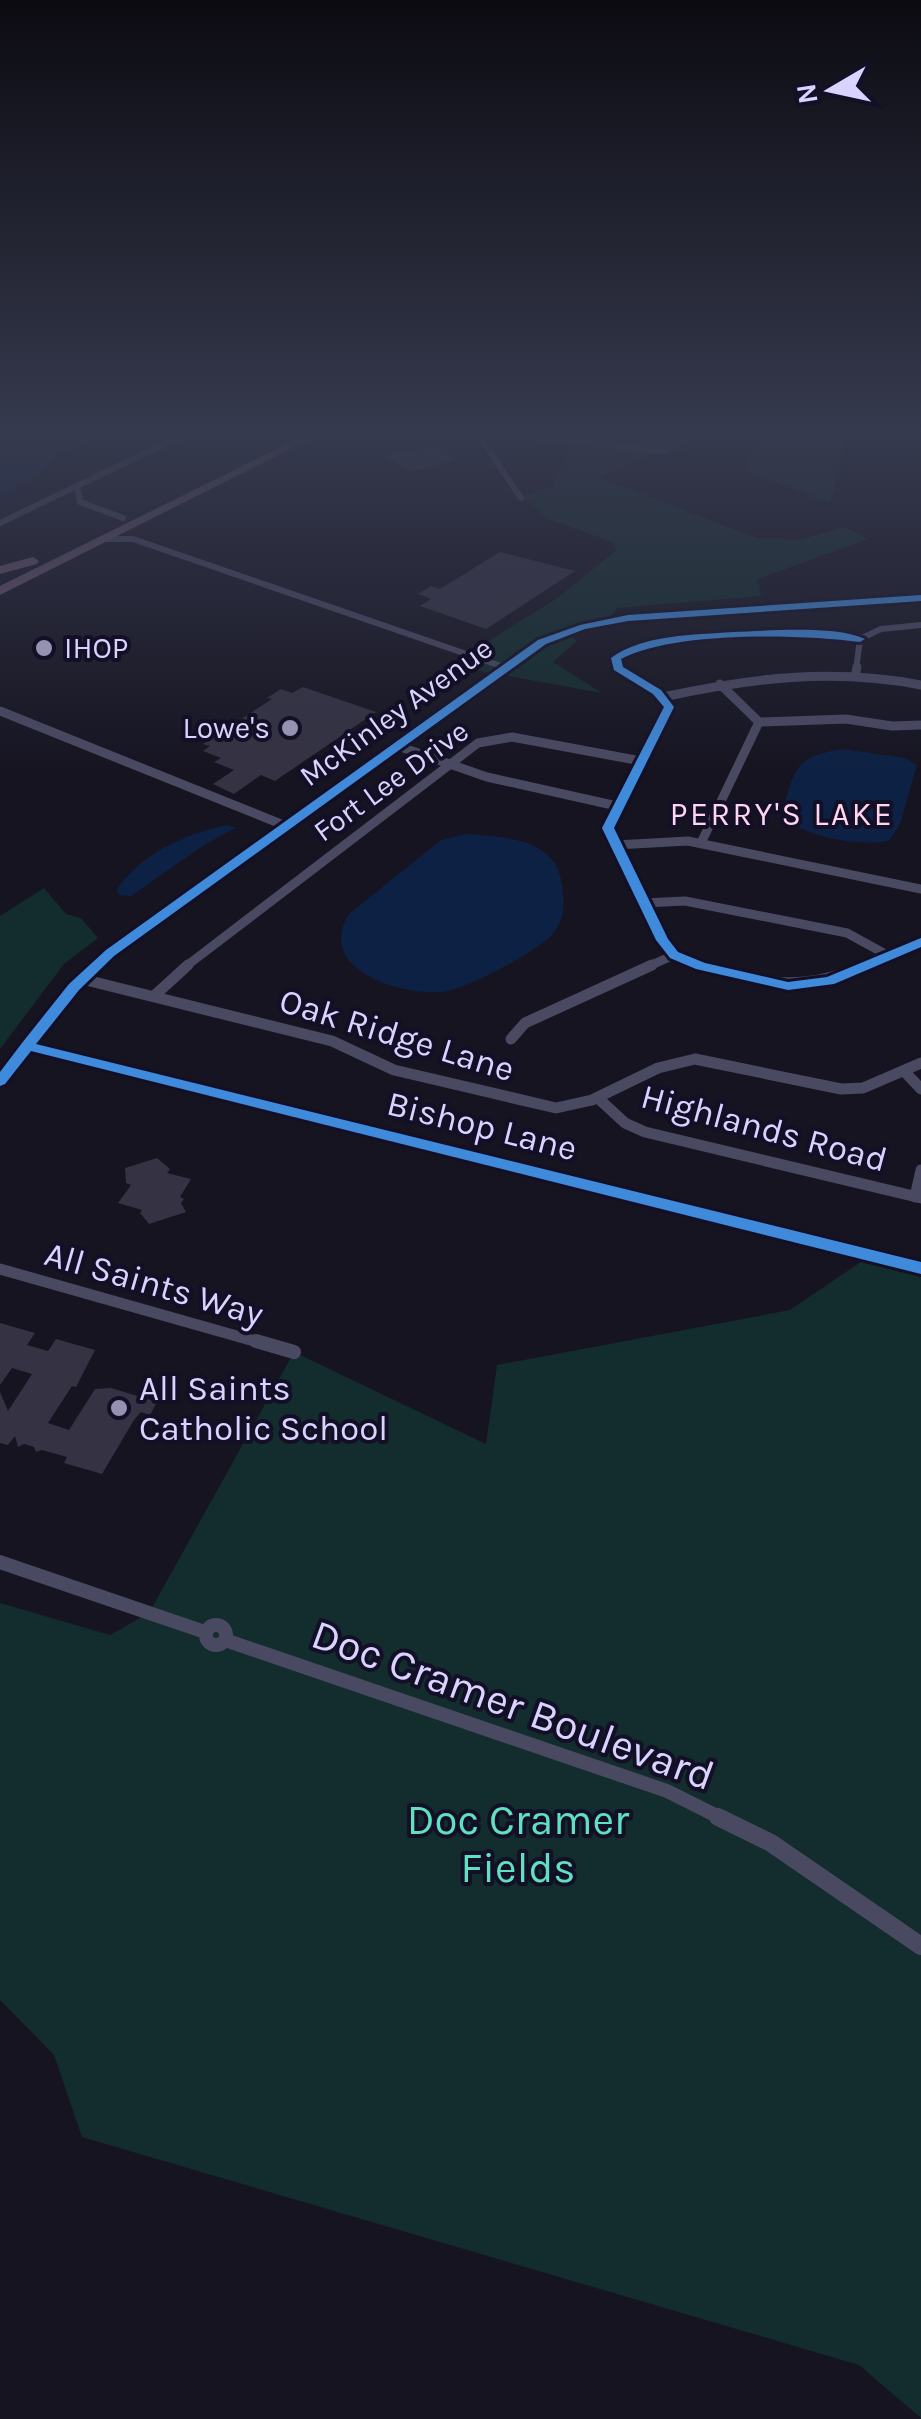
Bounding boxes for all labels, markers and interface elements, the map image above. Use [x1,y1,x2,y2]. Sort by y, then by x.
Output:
north arrow [781,40,881,140]
text: N [789,81,825,106]
place label: IHOP [64,630,128,666]
street label: McKinley Avenue [292,630,500,794]
marker: IHOP [33,637,55,659]
place label: Lowe's [183,710,270,746]
street label: Fort Lee Drive [307,713,475,849]
marker: Lowe's [279,717,301,739]
district label: PERRY'S LAKE [670,796,894,833]
street label: Oak Ridge Lane [275,980,519,1090]
street label: Highlands Road [637,1075,891,1181]
street label: Bishop Lane [383,1083,581,1169]
street label: All Saints Way [40,1233,268,1335]
place label: All Saints Catholic School [139,1368,388,1449]
marker: All Saints Catholic School [108,1397,130,1419]
street label: Doc Cramer Boulevard [305,1609,721,1801]
park label: Doc Cramer Fields [407,1795,630,1893]

